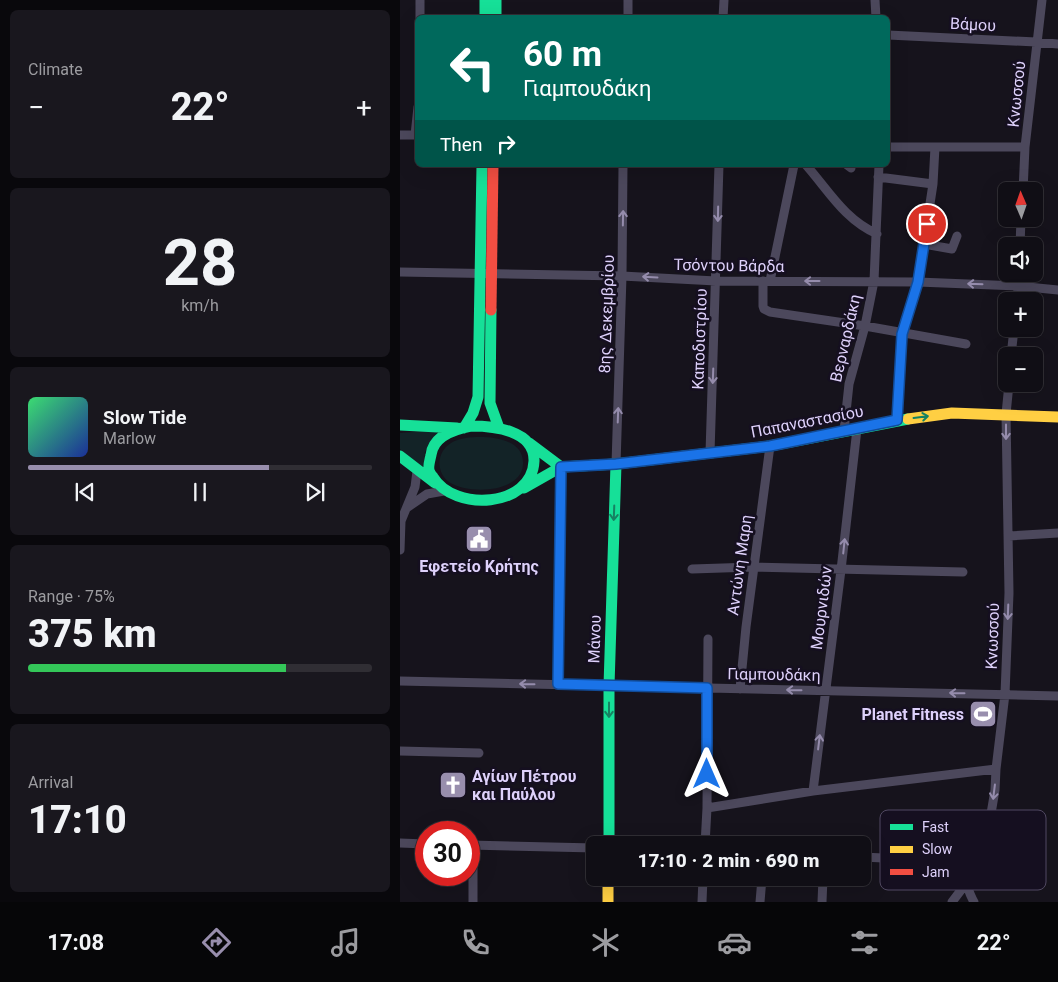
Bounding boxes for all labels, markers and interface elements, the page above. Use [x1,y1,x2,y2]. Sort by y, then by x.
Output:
street label: Βάμου [950,14,996,35]
text: 60 m [523,34,602,75]
icon: left [440,35,505,100]
text: Climate [28,60,83,79]
street label: Κνωσσού [1004,60,1029,128]
text: Γιαμπουδάκη [523,76,651,101]
text: 22° [171,85,229,129]
text: − [28,91,44,124]
text: + [356,91,372,124]
icon: right [492,130,520,158]
text: Then [440,133,482,156]
north arrow [998,182,1042,228]
map controls [998,182,1043,392]
pin [906,203,948,245]
one-way arrow [713,205,723,221]
one-way arrow [618,210,628,226]
icon: arrive [913,210,941,238]
text: 28 [163,225,237,301]
button: sound [998,237,1043,282]
street label: 8ης Δεκεμβρίου [595,254,618,374]
street label: Τσόντου Βάρδα [673,255,785,276]
one-way arrow [642,273,658,282]
one-way arrow [804,276,820,286]
one-way arrow [967,279,983,288]
street label: Καποδιστρίου [688,288,711,390]
street label: Βερναρδάκη [826,292,865,384]
button: + [998,292,1043,337]
text: km/h [181,296,219,315]
button: − [998,347,1043,392]
one-way arrow [708,368,718,384]
street label: Παπαναστασίου [749,401,865,442]
text: Slow Tide [103,406,186,429]
one-way arrow [613,408,622,424]
one-way arrow [912,412,928,422]
one-way arrow [1001,424,1011,440]
text: Marlow [103,429,156,448]
icon: previous [71,478,99,506]
icon: pause [186,478,214,506]
icon: next [301,478,329,506]
one-way arrow [610,505,619,521]
street label: Αντώνη Μαρη [723,514,756,617]
public building icon: Εφετείο Κρήτης [464,524,494,554]
one-way arrow [839,539,849,555]
place label: Εφετείο Κρήτης [419,557,539,576]
street label: Μουρνιδών [807,565,836,651]
text: Range · 75% [28,587,115,606]
street label: Κνωσσού [982,602,1003,670]
one-way arrow [1003,604,1013,620]
text: 375 km [28,612,157,656]
street label: Μάνου [584,614,605,664]
street label: Γιαμπουδάκη [727,664,821,685]
one-way arrow [519,679,536,689]
one-way arrow [787,685,803,695]
one-way arrow [949,689,965,698]
sports icon: Planet Fitness [968,699,998,729]
one-way arrow [604,702,614,718]
place label: Planet Fitness [861,705,964,724]
one-way arrow [814,735,824,751]
position arrow [680,747,732,799]
place label: Αγίων Πέτρου και Παύλου [472,767,577,804]
church icon: Αγίων Πέτρου και Παύλου [438,770,468,800]
text: Arrival [28,773,73,792]
one-way arrow [989,783,999,799]
text: 17:10 [28,798,127,842]
legend [880,810,1046,890]
text: Fast [922,819,949,835]
speed limit sign: 30 [415,821,480,886]
text: Slow [922,841,953,857]
text: 17:10 · 2 min · 690 m [637,849,820,872]
text: Jam [922,864,950,880]
icon: directions [199,925,234,960]
icon: music [328,925,363,960]
icon: phone [458,925,493,960]
icon: climate [588,925,623,960]
icon: car [717,925,752,960]
icon: filters [847,925,882,960]
text: 17:08 [47,930,104,955]
text: 22° [977,930,1011,955]

